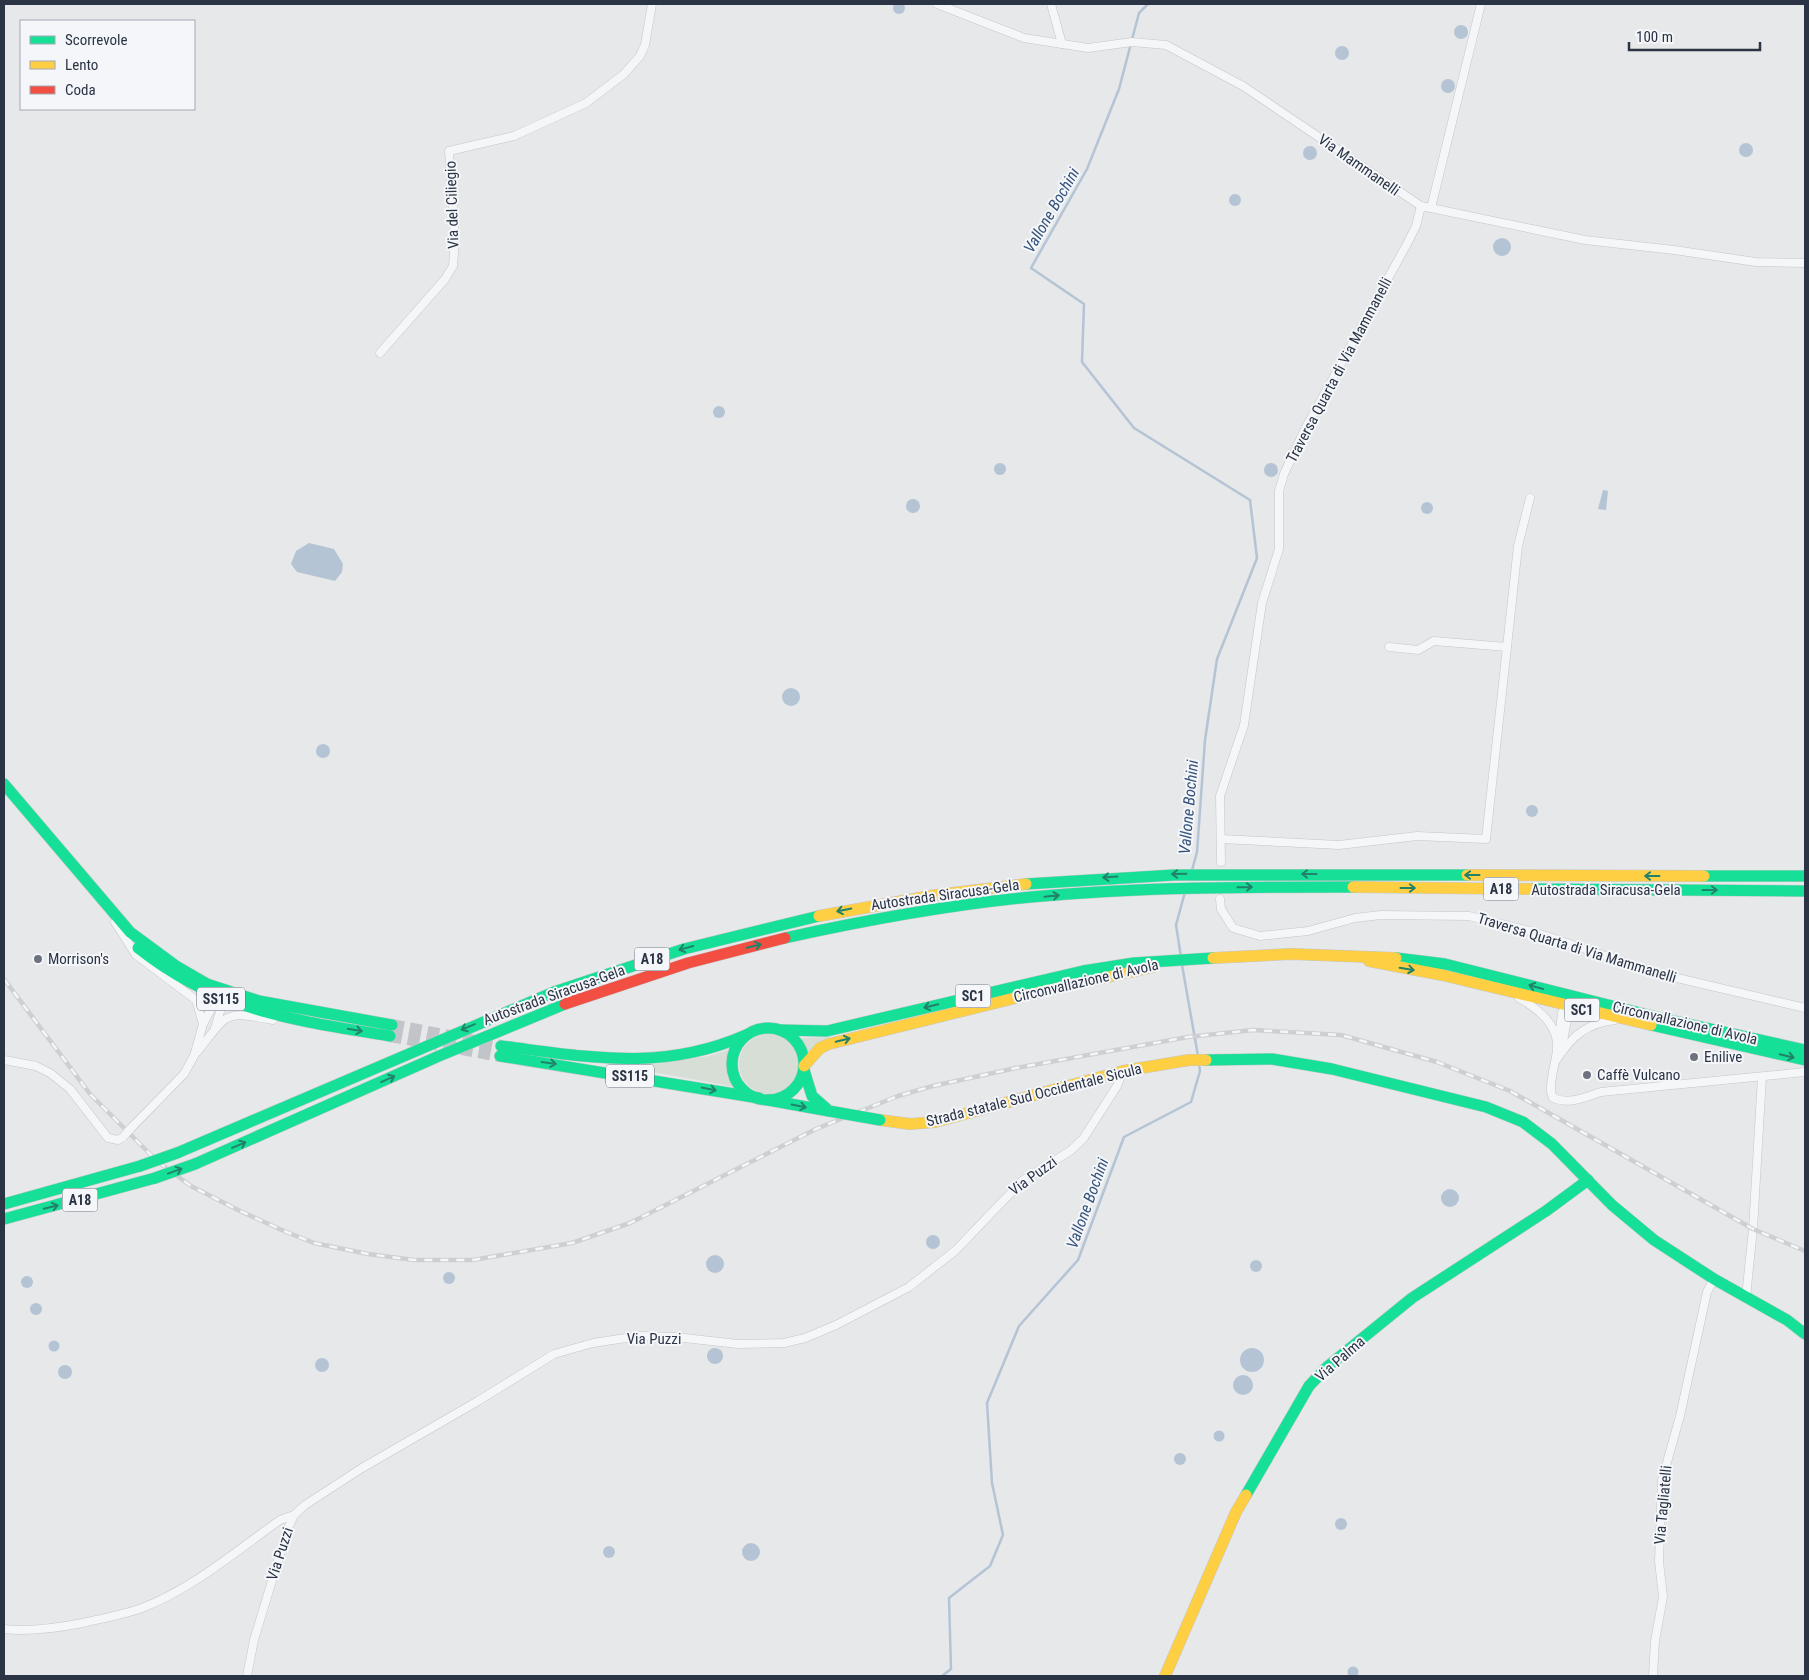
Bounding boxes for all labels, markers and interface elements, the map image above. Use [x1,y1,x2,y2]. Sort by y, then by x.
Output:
legend [20,20,195,110]
scale bar [1629,20,1760,52]
text: 100 m [1636,28,1673,46]
text: Scorrevole [65,31,127,49]
text: Lento [65,56,98,74]
text: Coda [65,81,96,99]
street label: Via Mammanelli [1315,130,1403,200]
street label: Via del Ciliegio [441,161,463,249]
water label: Vallone Bochini [1020,164,1084,256]
street label: Traversa Quarta di Via Mammanelli [1282,274,1396,466]
water label: Vallone Bochini [1175,759,1202,855]
one-way arrow [1171,869,1187,878]
one-way arrow [1301,869,1318,879]
one-way arrow [1464,870,1480,880]
one-way arrow [1644,871,1660,881]
one-way arrow [1102,873,1118,882]
street label: Autostrada Siracusa-Gela [870,876,1020,914]
road number: A18 [1484,878,1518,901]
street label: Autostrada Siracusa-Gela [1531,881,1681,899]
one-way arrow [1237,882,1253,892]
one-way arrow [1400,883,1416,893]
one-way arrow [1702,886,1718,895]
one-way arrow [1044,891,1060,901]
one-way arrow [837,906,853,915]
street label: Traversa Quarta di Via Mammanelli [1475,909,1679,987]
one-way arrow [746,941,762,951]
one-way arrow [679,944,695,954]
road number: A18 [634,948,670,971]
place label: Morrison's [48,950,109,968]
marker: Morrison's [32,953,44,965]
street label: Circonvallazione di Avola [1012,956,1160,1006]
street label: Autostrada Siracusa-Gela [481,961,627,1029]
one-way arrow [1398,965,1414,975]
one-way arrow [1529,982,1545,991]
road number: SC1 [956,984,990,1008]
road number: SS115 [197,988,245,1011]
road number: SC1 [1564,998,1600,1022]
street label: Circonvallazione di Avola [1611,998,1759,1048]
one-way arrow [924,1002,940,1011]
one-way arrow [461,1023,476,1033]
one-way arrow [347,1025,363,1035]
one-way arrow [835,1035,851,1044]
place label: Enilive [1704,1048,1742,1066]
marker: Enilive [1688,1051,1700,1063]
one-way arrow [1779,1052,1795,1061]
one-way arrow [540,1059,556,1069]
street label: Strada statale Sud Occidentale Sicula [924,1059,1144,1131]
road number: SS115 [606,1064,654,1088]
place label: Caffè Vulcano [1597,1066,1680,1084]
marker: Caffè Vulcano [1581,1069,1593,1081]
one-way arrow [380,1074,395,1084]
one-way arrow [701,1084,717,1094]
one-way arrow [790,1101,806,1111]
one-way arrow [232,1139,247,1148]
street label: Via Puzzi [1006,1153,1060,1199]
water label: Vallone Bochini [1062,1155,1113,1251]
one-way arrow [167,1166,182,1175]
road number: A18 [62,1188,98,1212]
one-way arrow [43,1202,59,1212]
street label: Via Puzzi [627,1330,681,1348]
street label: Via Palma [1312,1333,1368,1385]
street label: Via Tagliatelli [1651,1465,1675,1545]
street label: Via Puzzi [263,1525,297,1583]

